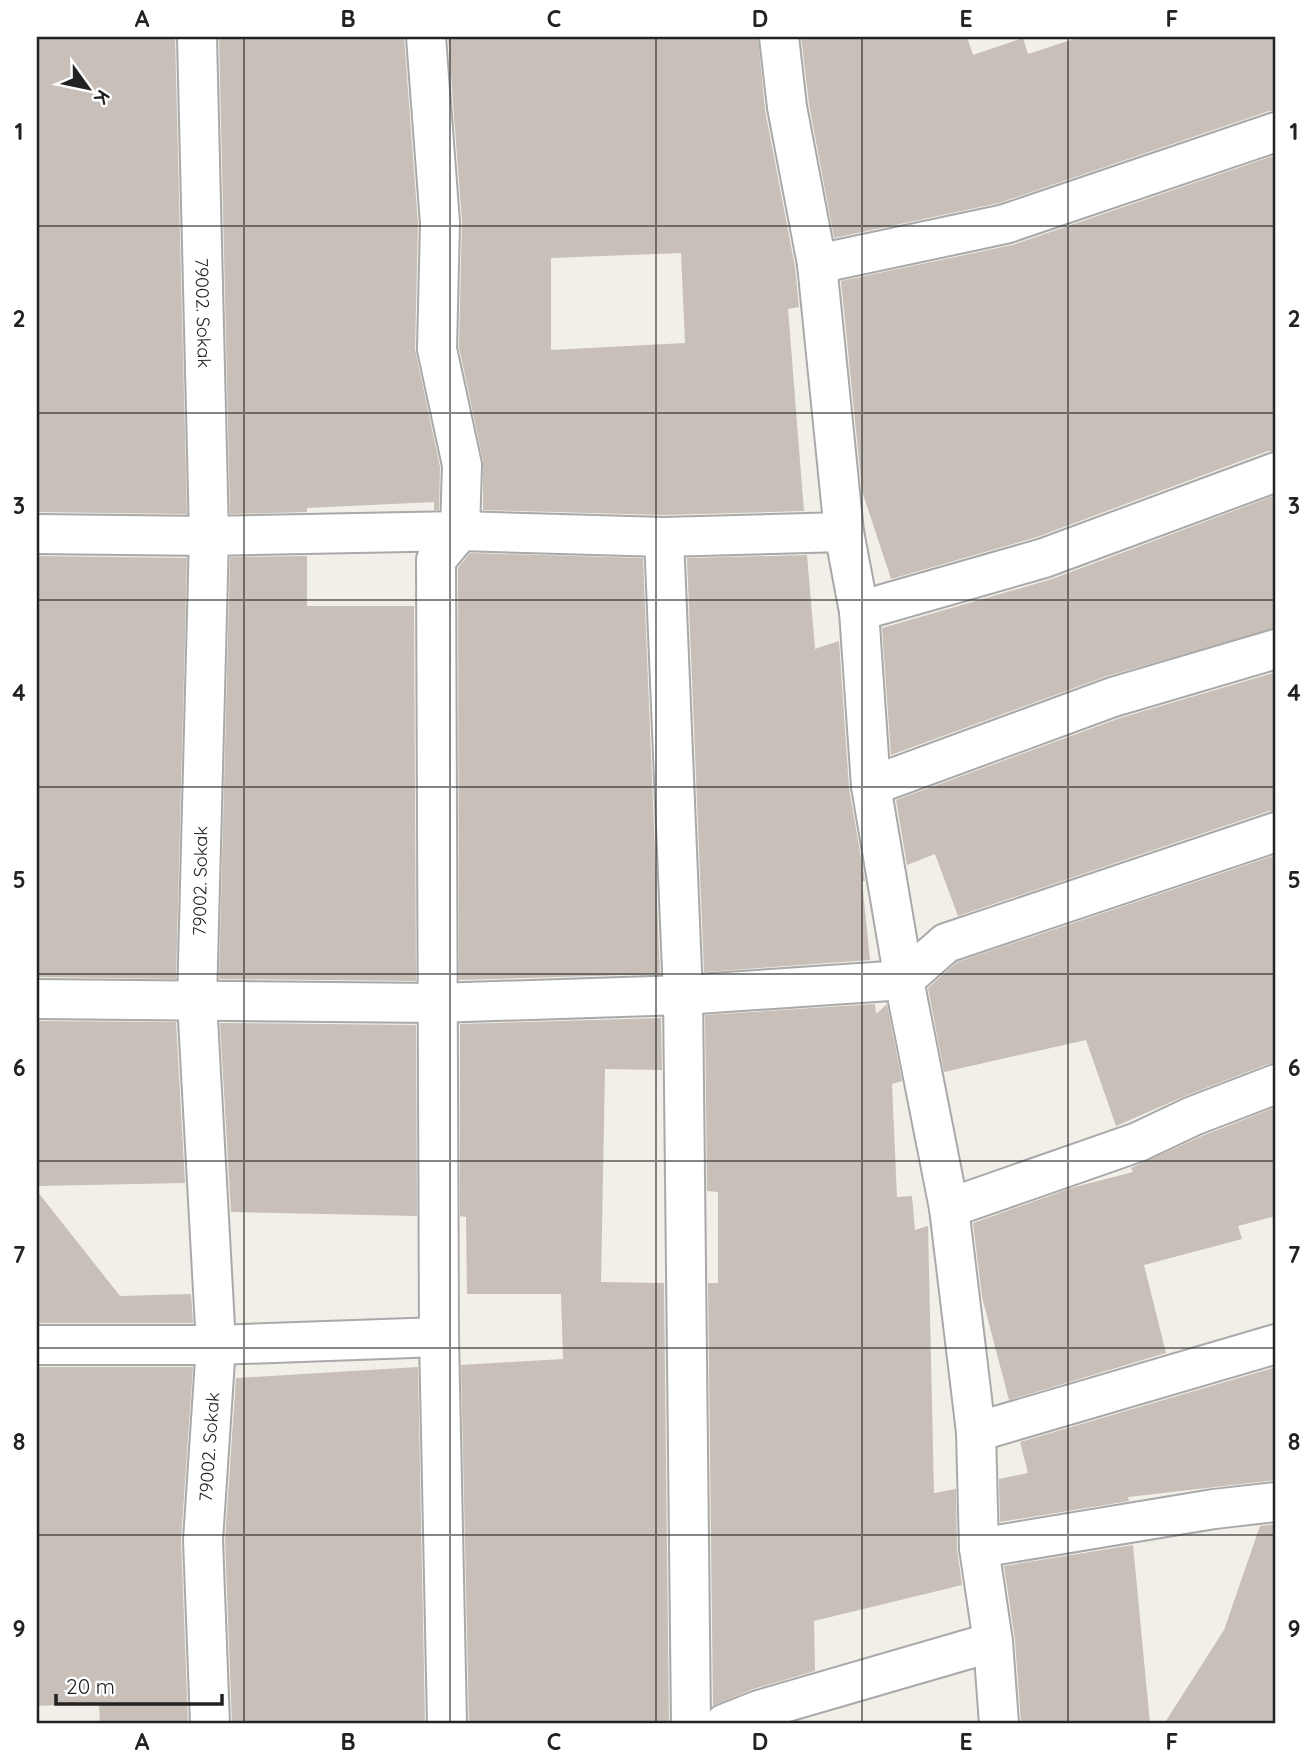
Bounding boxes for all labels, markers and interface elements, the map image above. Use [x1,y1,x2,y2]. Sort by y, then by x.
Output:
text: A [135,4,150,33]
text: B [340,4,356,33]
text: C [547,4,561,33]
text: D [752,4,768,33]
text: E [959,4,973,33]
text: F [1166,4,1178,33]
north arrow [52,52,122,122]
text: K [89,86,116,109]
text: 1 [15,117,23,146]
text: 1 [1290,117,1298,146]
street label: 79002. Sokak [191,258,216,368]
text: 2 [12,304,26,333]
text: 2 [1287,304,1301,333]
text: 3 [13,491,25,520]
text: 3 [1288,491,1300,520]
text: 4 [12,678,26,707]
text: 4 [1287,678,1301,707]
street label: 79002. Sokak [188,826,212,936]
text: 5 [12,865,26,894]
text: 5 [1287,865,1301,894]
text: 6 [13,1053,25,1082]
text: 6 [1288,1053,1300,1082]
text: 7 [13,1240,26,1269]
text: 7 [1288,1240,1301,1269]
street label: 79002. Sokak [194,1391,224,1503]
text: 8 [13,1427,25,1456]
text: 8 [1288,1427,1300,1456]
text: 9 [12,1614,26,1643]
text: 9 [1287,1614,1301,1643]
scale bar [56,1663,222,1707]
text: 20 m [66,1673,115,1699]
text: A [135,1727,150,1756]
text: B [340,1727,356,1756]
text: C [547,1727,561,1756]
text: D [752,1727,768,1756]
text: E [959,1727,973,1756]
text: F [1166,1727,1178,1756]

